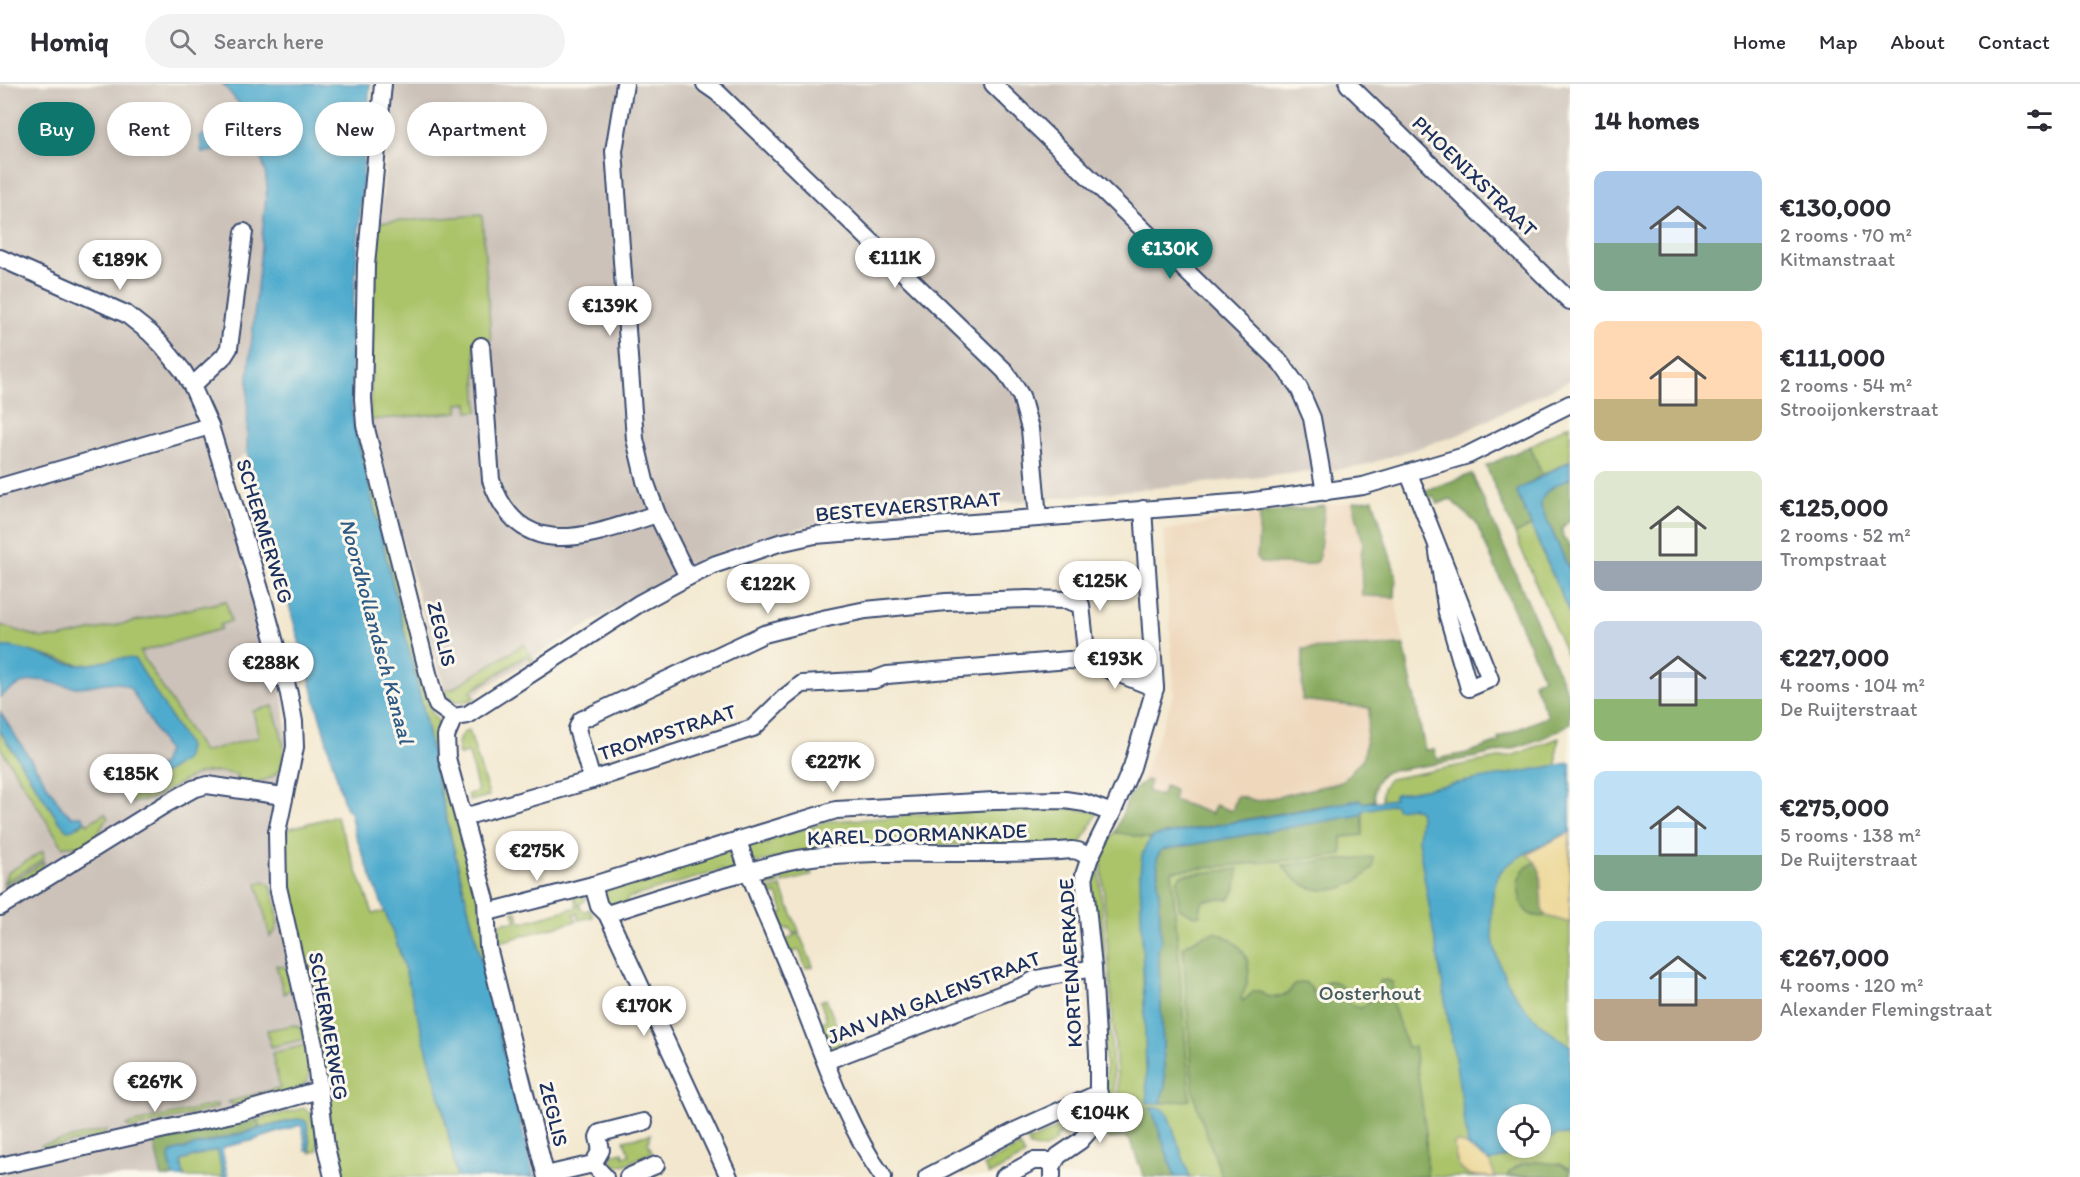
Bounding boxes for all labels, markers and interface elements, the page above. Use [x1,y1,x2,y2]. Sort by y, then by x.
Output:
search box [145,14,565,68]
text: Homiq [30,24,109,58]
icon: search [166,25,199,58]
text: Search here [214,28,324,55]
text: Home [1733,29,1786,54]
text: Map [1819,29,1858,54]
text: About [1891,29,1945,54]
text: Contact [1978,29,2050,54]
chip: Buy [18,102,95,156]
chip: Rent [107,102,191,156]
chip: Filters [203,102,303,156]
chip: New [315,102,395,156]
chip: Apartment [407,102,547,156]
text: 14 homes [1594,104,1700,136]
icon: filters [2023,104,2056,137]
street label: PHOENIXSTRAAT [1407,110,1543,242]
text: €130,000 [1780,191,1891,223]
icon: home [1642,195,1714,267]
text: 2 rooms · 70 m² [1780,223,1912,247]
pin: €130K [1128,229,1212,280]
text: €130K [1142,236,1198,260]
pin: €111K [853,238,937,289]
pin: €189K [78,240,162,291]
text: €111K [869,245,921,269]
text: €189K [93,247,147,271]
text: Kitmanstraat [1780,247,1895,271]
pin: €139K [568,286,652,337]
text: €139K [583,293,637,317]
text: €111,000 [1780,341,1885,373]
icon: home [1642,345,1714,417]
text: 2 rooms · 54 m² [1780,373,1912,397]
text: Strooijonkerstraat [1780,397,1938,421]
street label: SCHERMERWEG [231,456,299,606]
street label: BESTEVAERSTRAAT [814,485,1002,527]
text: €125,000 [1780,491,1888,523]
icon: home [1642,495,1714,567]
water label: Noordhollandsch Kanaal [334,516,420,748]
text: 2 rooms · 52 m² [1780,523,1911,547]
text: Trompstraat [1780,547,1887,571]
pin: €125K [1058,561,1142,612]
pin: €122K [726,564,810,615]
text: €125K [1073,568,1127,592]
text: €122K [741,571,795,595]
street label: ZEGLIS [422,599,462,669]
pin: €193K [1073,639,1157,690]
text: €227,000 [1780,641,1889,673]
pin: €288K [229,643,313,694]
icon: home [1642,645,1714,717]
text: €193K [1088,646,1142,670]
text: €288K [243,650,299,674]
text: 4 rooms · 104 m² [1780,673,1925,697]
text: De Ruijterstraat [1780,697,1918,721]
street label: TROMPSTRAAT [595,698,739,766]
pin: €227K [791,742,875,793]
text: €227K [805,749,861,773]
pin: €185K [89,754,173,805]
text: €185K [104,761,158,785]
text: €275,000 [1780,791,1889,823]
icon: home [1642,795,1714,867]
street label: KAREL DOORMANKADE [806,818,1028,850]
text: 5 rooms · 138 m² [1780,823,1921,847]
pin: €275K [495,831,579,882]
text: €275K [509,838,565,862]
text: De Ruijterstraat [1780,847,1918,871]
street label: KORTENAERKADE [1053,878,1087,1048]
text: €267,000 [1780,941,1889,973]
street label: JAN VAN GALENSTRAAT [824,945,1044,1049]
icon: home [1642,945,1714,1017]
street label: SCHERMERWEG [304,950,354,1102]
text: 4 rooms · 120 m² [1780,973,1923,997]
park label: Oosterhout [1319,980,1422,1005]
pin: €170K [602,986,686,1037]
text: €170K [616,993,672,1017]
text: Alexander Flemingstraat [1780,997,1992,1021]
pin: €267K [113,1062,197,1113]
text: €267K [127,1069,183,1093]
street label: ZEGLIS [534,1079,574,1149]
pin: €104K [1058,1093,1142,1144]
text: €104K [1071,1100,1129,1124]
map controls [1497,1104,1551,1158]
button: locate [1497,1104,1551,1158]

